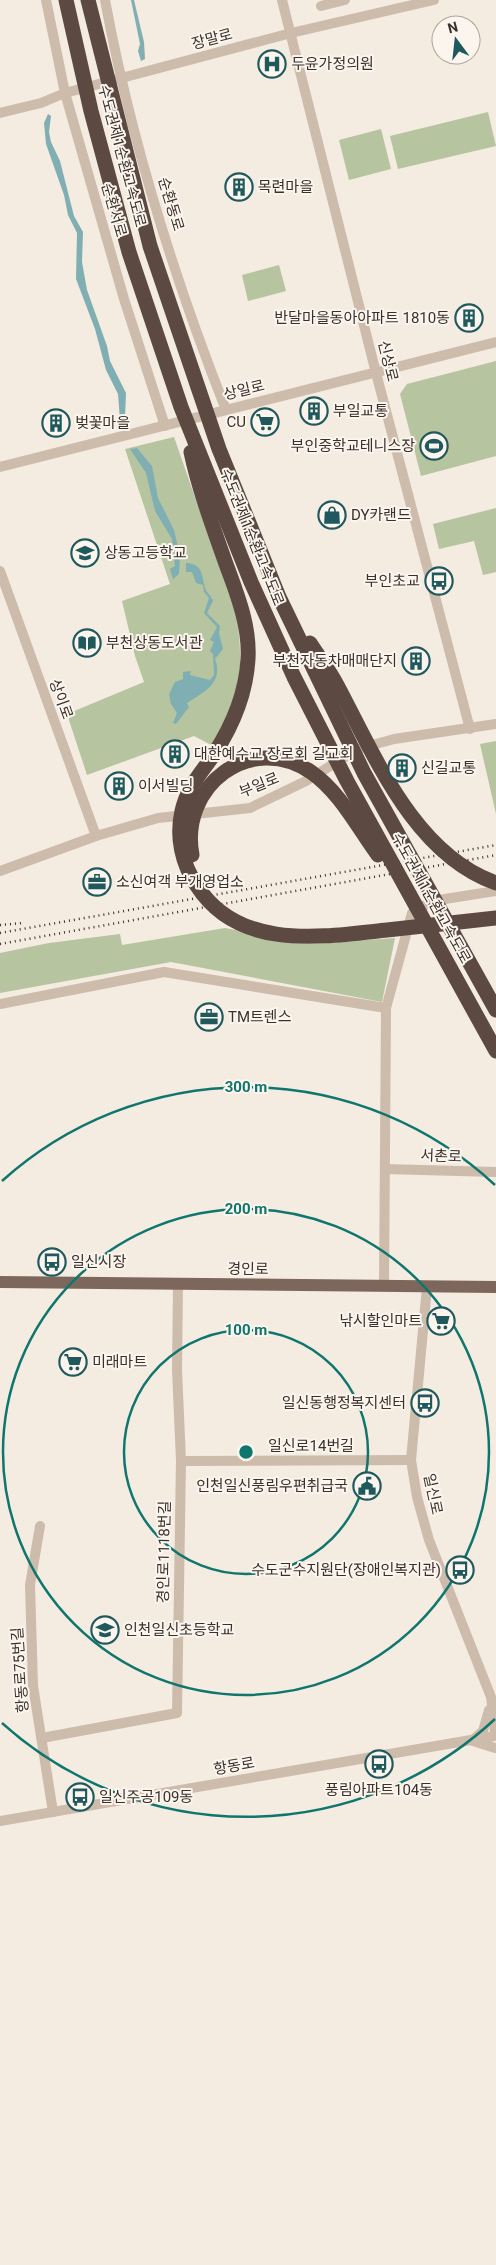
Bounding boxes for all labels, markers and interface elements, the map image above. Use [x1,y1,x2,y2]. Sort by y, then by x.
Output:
north arrow [431,15,481,65]
text: N [446,18,459,36]
street label: 장말로 [190,25,234,53]
hospital icon: 두윤가정의원 [257,49,287,79]
place label: 두윤가정의원 [291,55,374,73]
street label: 수도권제1순환고속도로 [94,83,150,229]
building icon: 목련마을 [224,172,254,202]
street label: 순환동로 [154,175,188,233]
place label: 목련마을 [258,178,313,196]
street label: 순환서로 [98,181,130,239]
building icon: 반달마을동아아파트 1810동 [454,303,484,333]
place label: 반달마을동아아파트 1810동 [275,309,450,327]
street label: 신상로 [374,339,402,383]
street label: 상일로 [222,376,266,404]
building icon: 부일교통 [299,396,329,426]
place label: 부일교통 [333,402,388,420]
supermarket icon: CU [250,407,280,437]
building icon: 벚꽃마을 [41,408,71,438]
place label: CU [227,413,246,431]
place label: 벚꽃마을 [75,414,130,432]
sports icon: 부인중학교테니스장 [419,431,449,461]
place label: 부인중학교테니스장 [291,437,415,455]
street label: 수도권제1순환고속도로 [216,466,288,608]
shop icon: DY카랜드 [317,500,347,530]
place label: DY카랜드 [351,506,411,524]
school or university icon: 상동고등학교 [70,538,100,568]
place label: 상동고등학교 [104,544,187,562]
bus stop icon: 부인초교 [424,566,454,596]
place label: 부인초교 [365,572,420,590]
library icon: 부천상동도서관 [72,628,102,658]
place label: 부천상동도서관 [106,634,203,652]
building icon: 부천자동차매매단지 [401,646,431,676]
place label: 부천자동차매매단지 [273,652,397,670]
street label: 상이로 [45,676,77,722]
building icon: 대한예수교 장로회 길교회 [160,739,190,769]
place label: 대한예수교 장로회 길교회 [194,745,353,763]
building icon: 신길교통 [387,753,417,783]
place label: 신길교통 [421,759,476,777]
street label: 부일로 [236,769,282,801]
building icon: 이서빌딩 [104,771,134,801]
place label: 이서빌딩 [138,777,193,795]
street label: 수도권제1순환고속도로 [388,830,474,966]
office icon: 소신여객 부개영업소 [82,867,112,897]
place label: 소신여객 부개영업소 [116,873,244,891]
office icon: TM트렌스 [194,1002,224,1032]
place label: TM트렌스 [228,1008,292,1026]
text: 300 m [225,1078,267,1096]
street label: 서촌로 [420,1146,462,1166]
text: 200 m [225,1200,267,1218]
bus stop icon: 일신시장 [37,1247,67,1277]
place label: 일신시장 [71,1253,126,1271]
street label: 경인로 [227,1260,269,1278]
supermarket icon: 낚시할인마트 [426,1306,456,1336]
place label: 낚시할인마트 [339,1312,422,1330]
text: 100 m [225,1321,267,1339]
supermarket icon: 미래마트 [58,1347,88,1377]
place label: 미래마트 [92,1353,147,1371]
bus stop icon: 일신동행정복지센터 [410,1388,440,1418]
place label: 일신동행정복지센터 [282,1394,406,1412]
street label: 일신로14번길 [268,1437,354,1455]
centre of rings [237,1443,255,1461]
public building icon: 인천일신풍림우편취급국 [352,1471,382,1501]
street label: 일신로 [420,1472,446,1516]
place label: 인천일신풍림우편취급국 [196,1477,348,1495]
street label: 경인로1118번길 [154,1500,174,1604]
bus stop icon: 수도군수지원단(장애인복지관) [445,1555,475,1585]
place label: 수도군수지원단(장애인복지관) [251,1561,441,1579]
school or university icon: 인천일신초등학교 [90,1615,120,1645]
place label: 인천일신초등학교 [124,1621,234,1639]
street label: 항동로75번길 [8,1627,32,1713]
bus stop icon: 풍림아파트104동 [364,1749,394,1779]
street label: 항동로 [212,1754,256,1778]
place label: 풍림아파트104동 [325,1781,433,1799]
bus stop icon: 일신주공109동 [65,1782,95,1812]
place label: 일신주공109동 [99,1788,193,1806]

